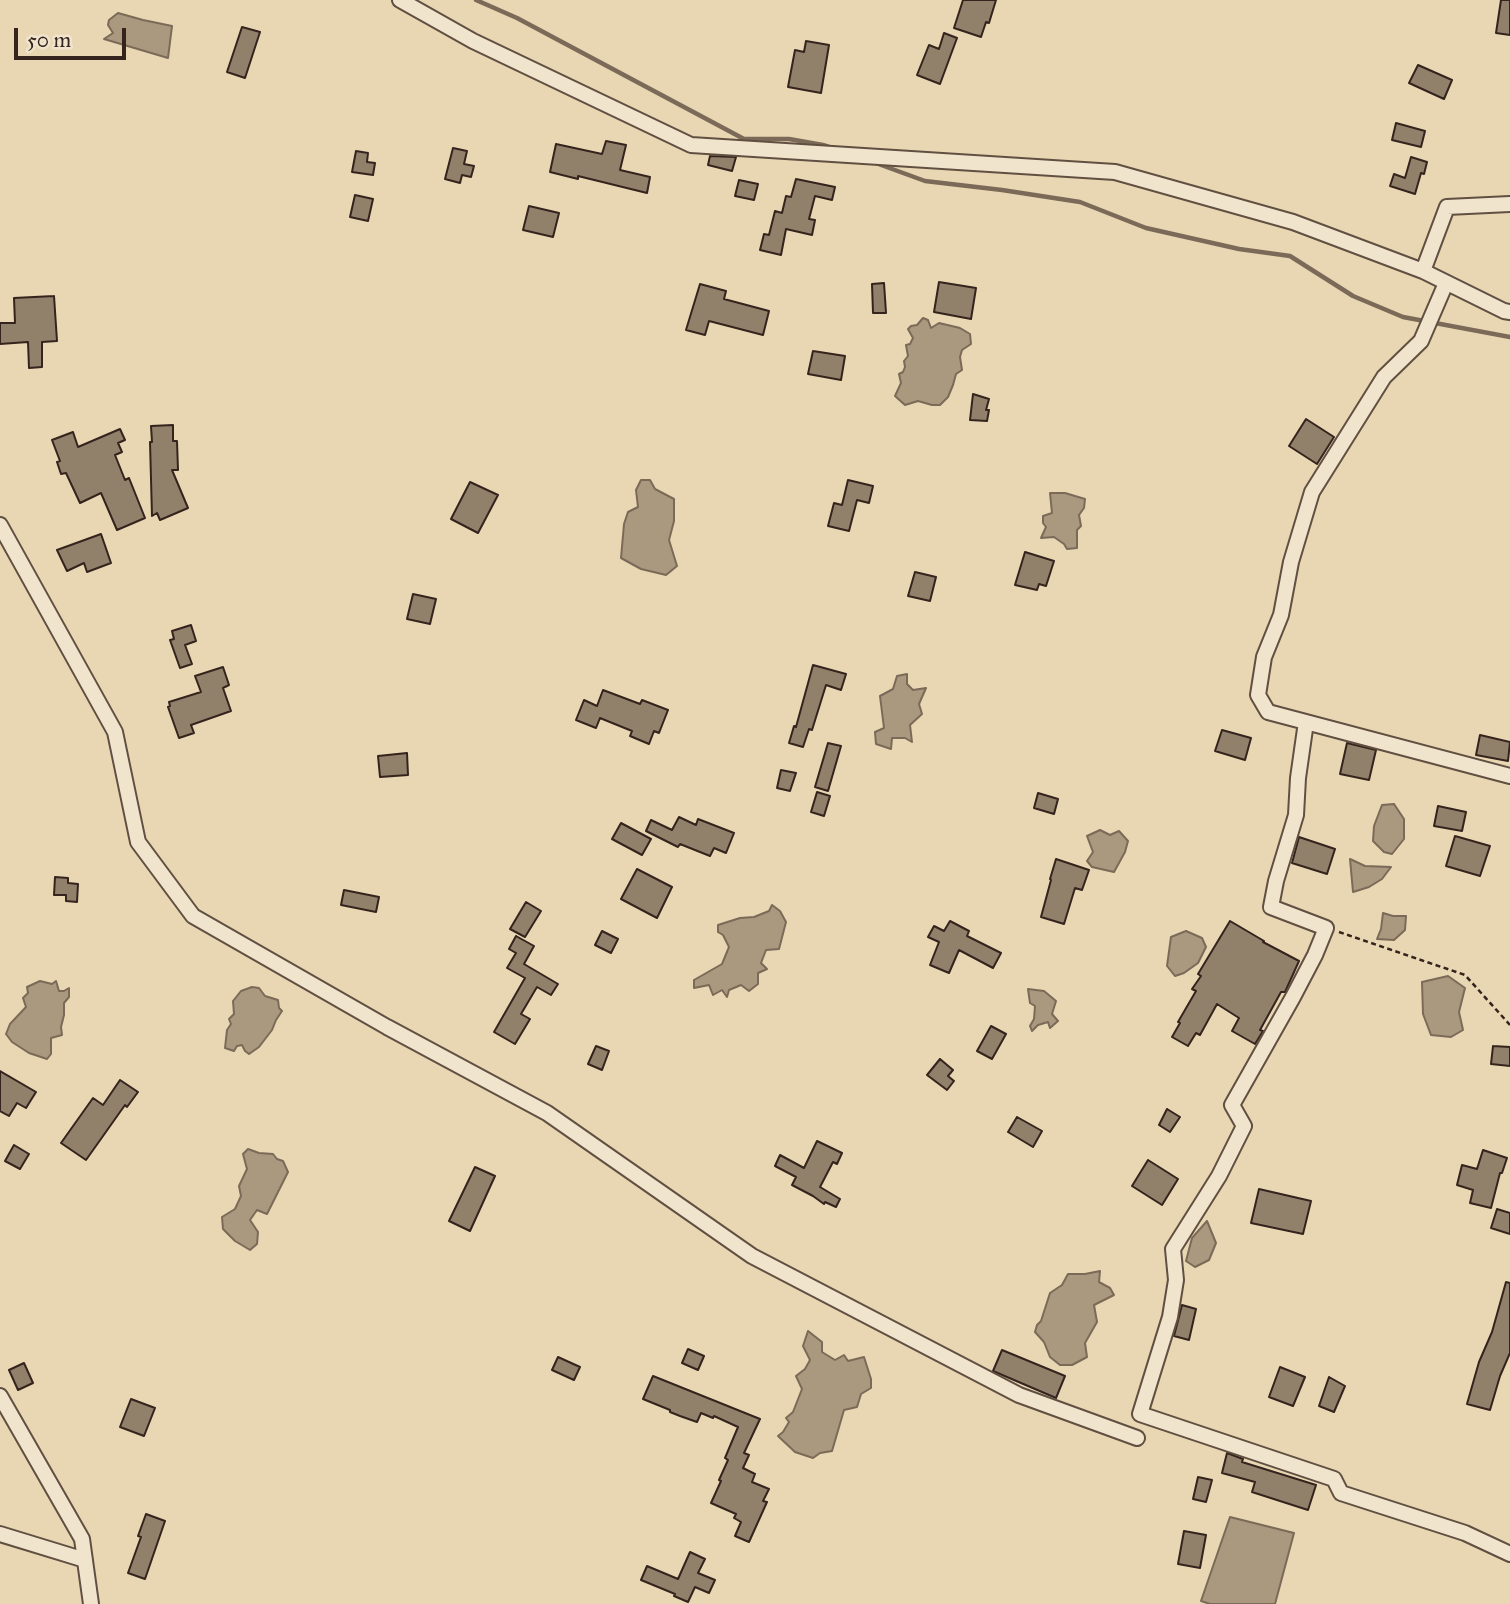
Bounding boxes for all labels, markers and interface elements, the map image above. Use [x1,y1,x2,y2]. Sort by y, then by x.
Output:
scale bar [18,14,130,58]
text: 50 m [27,27,71,53]

